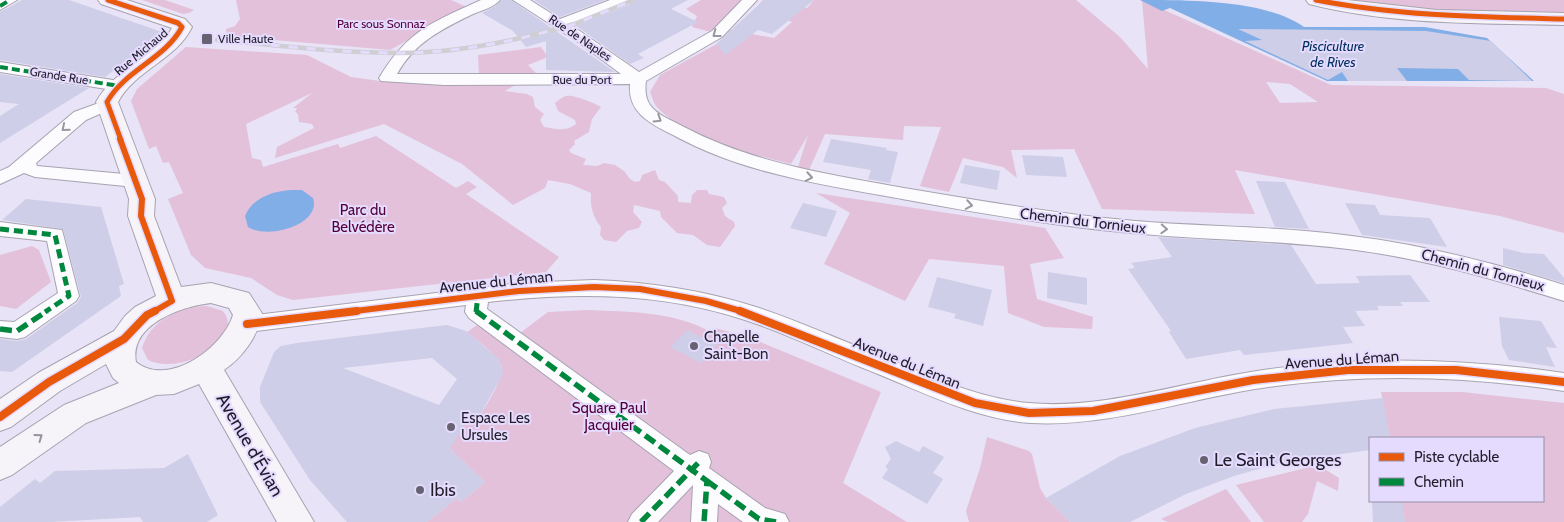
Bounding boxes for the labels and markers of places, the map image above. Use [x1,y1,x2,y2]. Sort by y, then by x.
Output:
place label: Ville Haute [218,31,273,46]
marker: Ville Haute [200,32,214,46]
place label: Chapelle Saint-Bon [704,328,768,363]
marker: Chapelle Saint-Bon [688,340,700,352]
place label: Espace Les Ursules [461,409,530,444]
marker: Espace Les Ursules [445,421,457,433]
place label: Le Saint Georges [1214,449,1341,471]
marker: Le Saint Georges [1198,454,1210,466]
place label: Ibis [430,479,456,501]
marker: Ibis [414,484,426,496]

